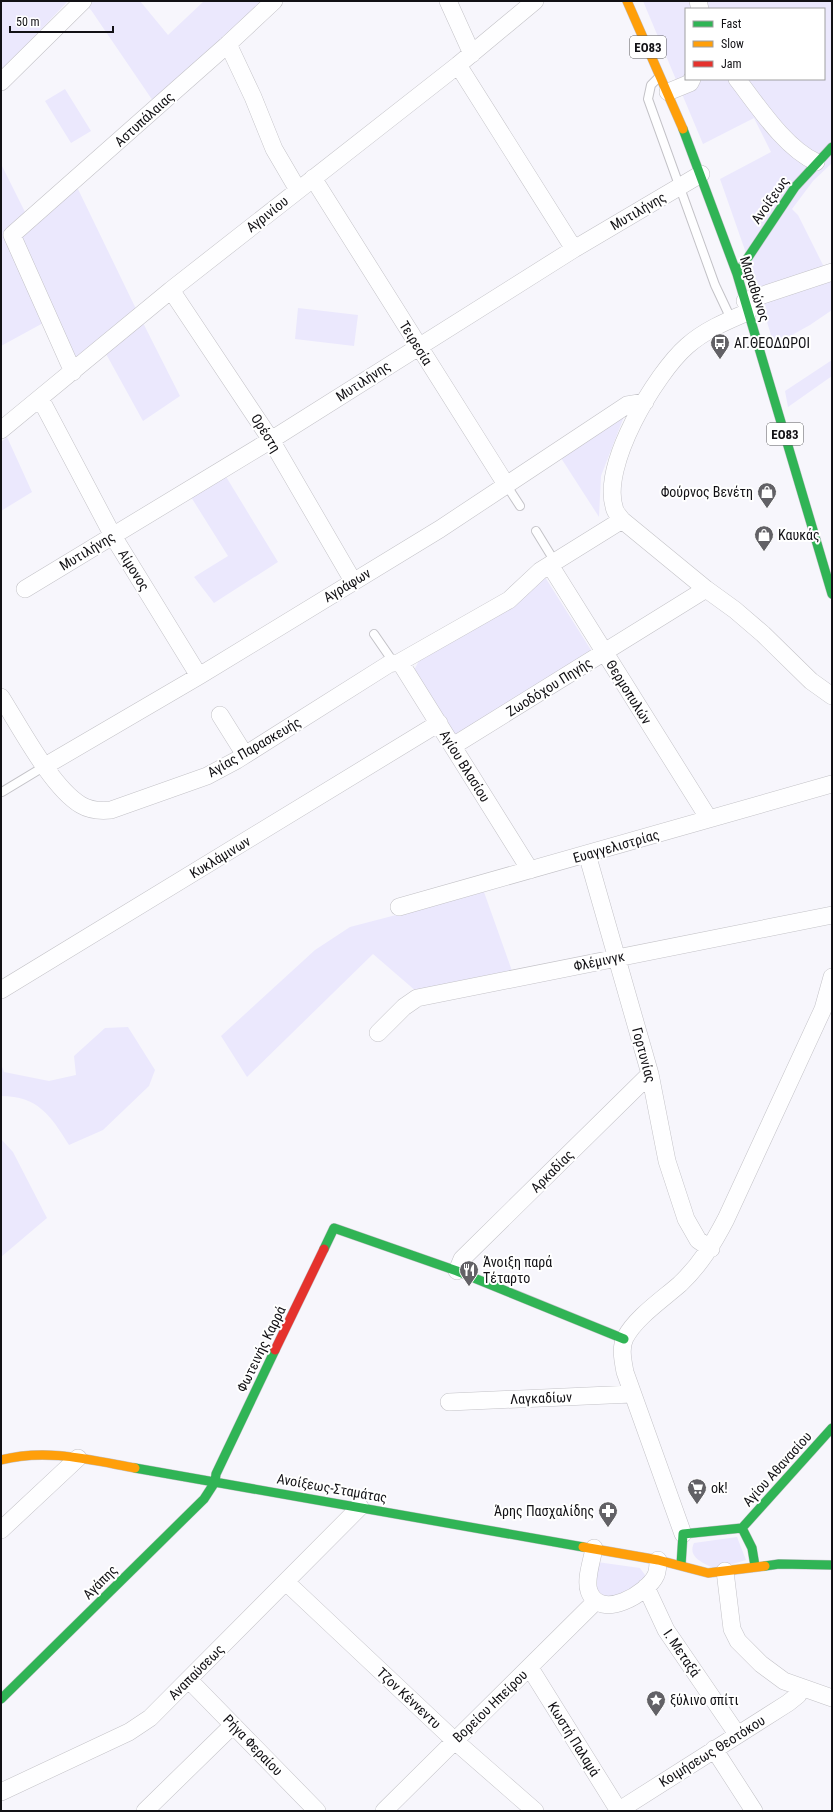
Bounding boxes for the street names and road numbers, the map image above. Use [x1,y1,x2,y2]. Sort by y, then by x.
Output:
road number: ΕΟ83 [630,36,666,58]
street label: Αστυπάλαιας [111,88,177,150]
street label: Ανοίξεως [748,173,792,227]
street label: Μυτιλήνης [607,189,669,233]
street label: Αγρινίου [243,193,291,235]
street label: Μαραθώνος [737,254,773,324]
street label: Τειρεσία [396,318,436,368]
street label: Μυτιλήνης [333,358,393,404]
street label: Ορέστη [248,411,284,455]
road number: ΕΟ83 [767,423,803,445]
street label: Μυτιλήνης [57,528,117,574]
street label: Αίμονος [115,546,153,594]
street label: Αγράφων [320,565,374,606]
street label: Ζωοδόχου Πηγής [503,654,595,720]
street label: Θερμοπυλών [603,657,655,727]
street label: Αγίας Παρασκευής [204,714,304,780]
street label: Αγίου Βλασίου [437,727,494,805]
street label: Ευαγγελιστρίας [571,826,661,866]
street label: Κυκλάμινων [187,833,253,881]
street label: Φλέμινγκ [572,948,626,974]
street label: Γορτυνίας [629,1026,659,1084]
street label: Αρκαδίας [527,1146,577,1196]
street label: Φωτεινής Καρρά [233,1303,289,1395]
street label: Λαγκαδίων [510,1389,572,1407]
street label: Αγίου Αθανασίου [739,1428,815,1510]
street label: Ανοίξεως-Σταμάτας [276,1470,388,1506]
street label: Αγάπης [80,1562,120,1602]
street label: Ι. Μεταξά [660,1626,704,1680]
street label: Αναπαύσεως [165,1641,227,1703]
street label: Τζον Κέννεντυ [374,1664,445,1732]
street label: Βορείου Ηπείρου [450,1666,531,1745]
street label: Κωστή Παλαμά [545,1699,603,1779]
street label: Ρήγα Φεραίου [220,1711,286,1779]
street label: Κοιμήσεως Θεοτόκου [656,1712,768,1790]

